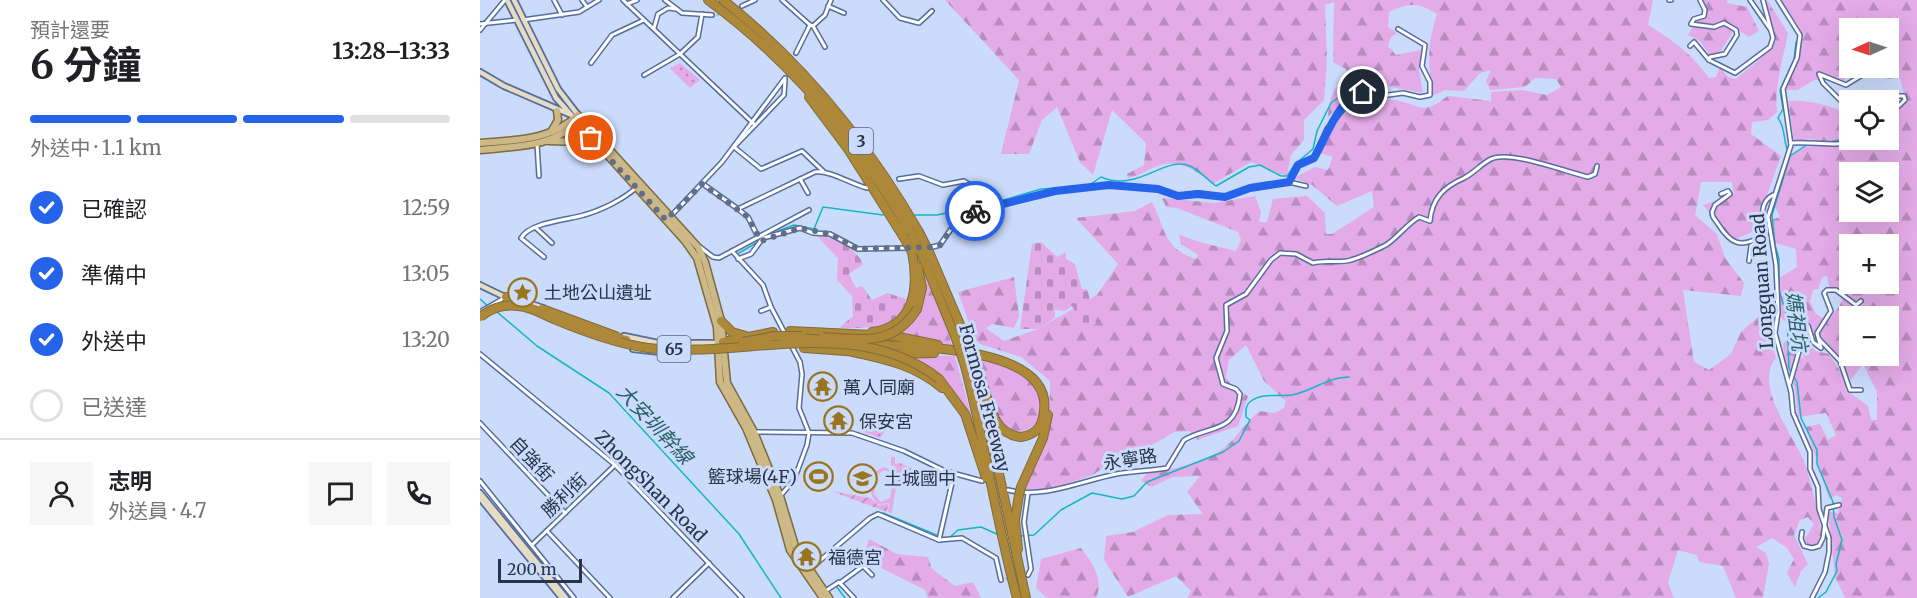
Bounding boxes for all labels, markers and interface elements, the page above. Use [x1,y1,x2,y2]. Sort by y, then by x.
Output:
text: 預計還要 [30,17,110,42]
north arrow [1839,18,1899,78]
map controls [1839,18,1899,366]
text: 13:28–13:33 [332,37,450,65]
text: 6 分鐘 [30,41,141,90]
pin [1337,66,1388,117]
icon: home [1346,75,1379,108]
button: locate [1839,90,1899,150]
pin [565,112,616,163]
icon: bag [574,121,607,154]
road number: 3 [849,128,873,154]
text: 外送中 · 1.1 km [30,135,162,160]
button: layers [1839,162,1899,222]
courier [945,181,1005,241]
icon: check [30,191,63,224]
text: 已確認 [81,195,147,223]
text: 12:59 [402,195,450,220]
icon: bike [959,195,992,228]
street label: Longquan Road [1746,212,1778,349]
button: + [1839,234,1899,294]
icon: check [30,257,63,290]
text: 準備中 [81,261,147,289]
text: 13:05 [402,261,450,286]
place icon: 土地公山遺址 [507,276,539,308]
place label: 土地公山遺址 [544,281,652,304]
water label: 媽祖坑 [1781,290,1813,355]
button: − [1839,306,1899,366]
street label: Formosa Freeway [954,321,1016,475]
icon: check [30,323,63,356]
text: 外送中 [81,327,147,355]
text: 13:20 [402,327,450,352]
road number: 65 [658,336,690,362]
temple icon: 萬人同廟 [806,371,838,403]
place label: 萬人同廟 [843,376,915,399]
water label: 大安圳幹線 [612,379,700,471]
text: 已送達 [81,393,147,421]
temple icon: 保安宮 [822,405,854,437]
place label: 保安宮 [859,410,913,433]
street label: ZhongShan Road [590,425,712,547]
street label: 自強街 [505,431,559,487]
street label: 永寧路 [1102,443,1158,475]
sports icon: 籃球場(4F) [802,460,834,492]
button: person [30,462,93,525]
button: chat [309,462,372,525]
button: phone [387,462,450,525]
school or university icon: 土城國中 [847,462,879,494]
place label: 籃球場(4F) [708,465,797,488]
text: 志明 [108,467,152,495]
place label: 土城國中 [884,467,956,490]
street label: 勝利街 [537,468,591,522]
text: 外送員 · 4.7 [108,498,206,523]
temple icon: 福德宮 [791,541,823,573]
place label: 福德宮 [828,546,882,569]
scale bar [498,556,582,584]
text: 200 m [507,559,557,579]

